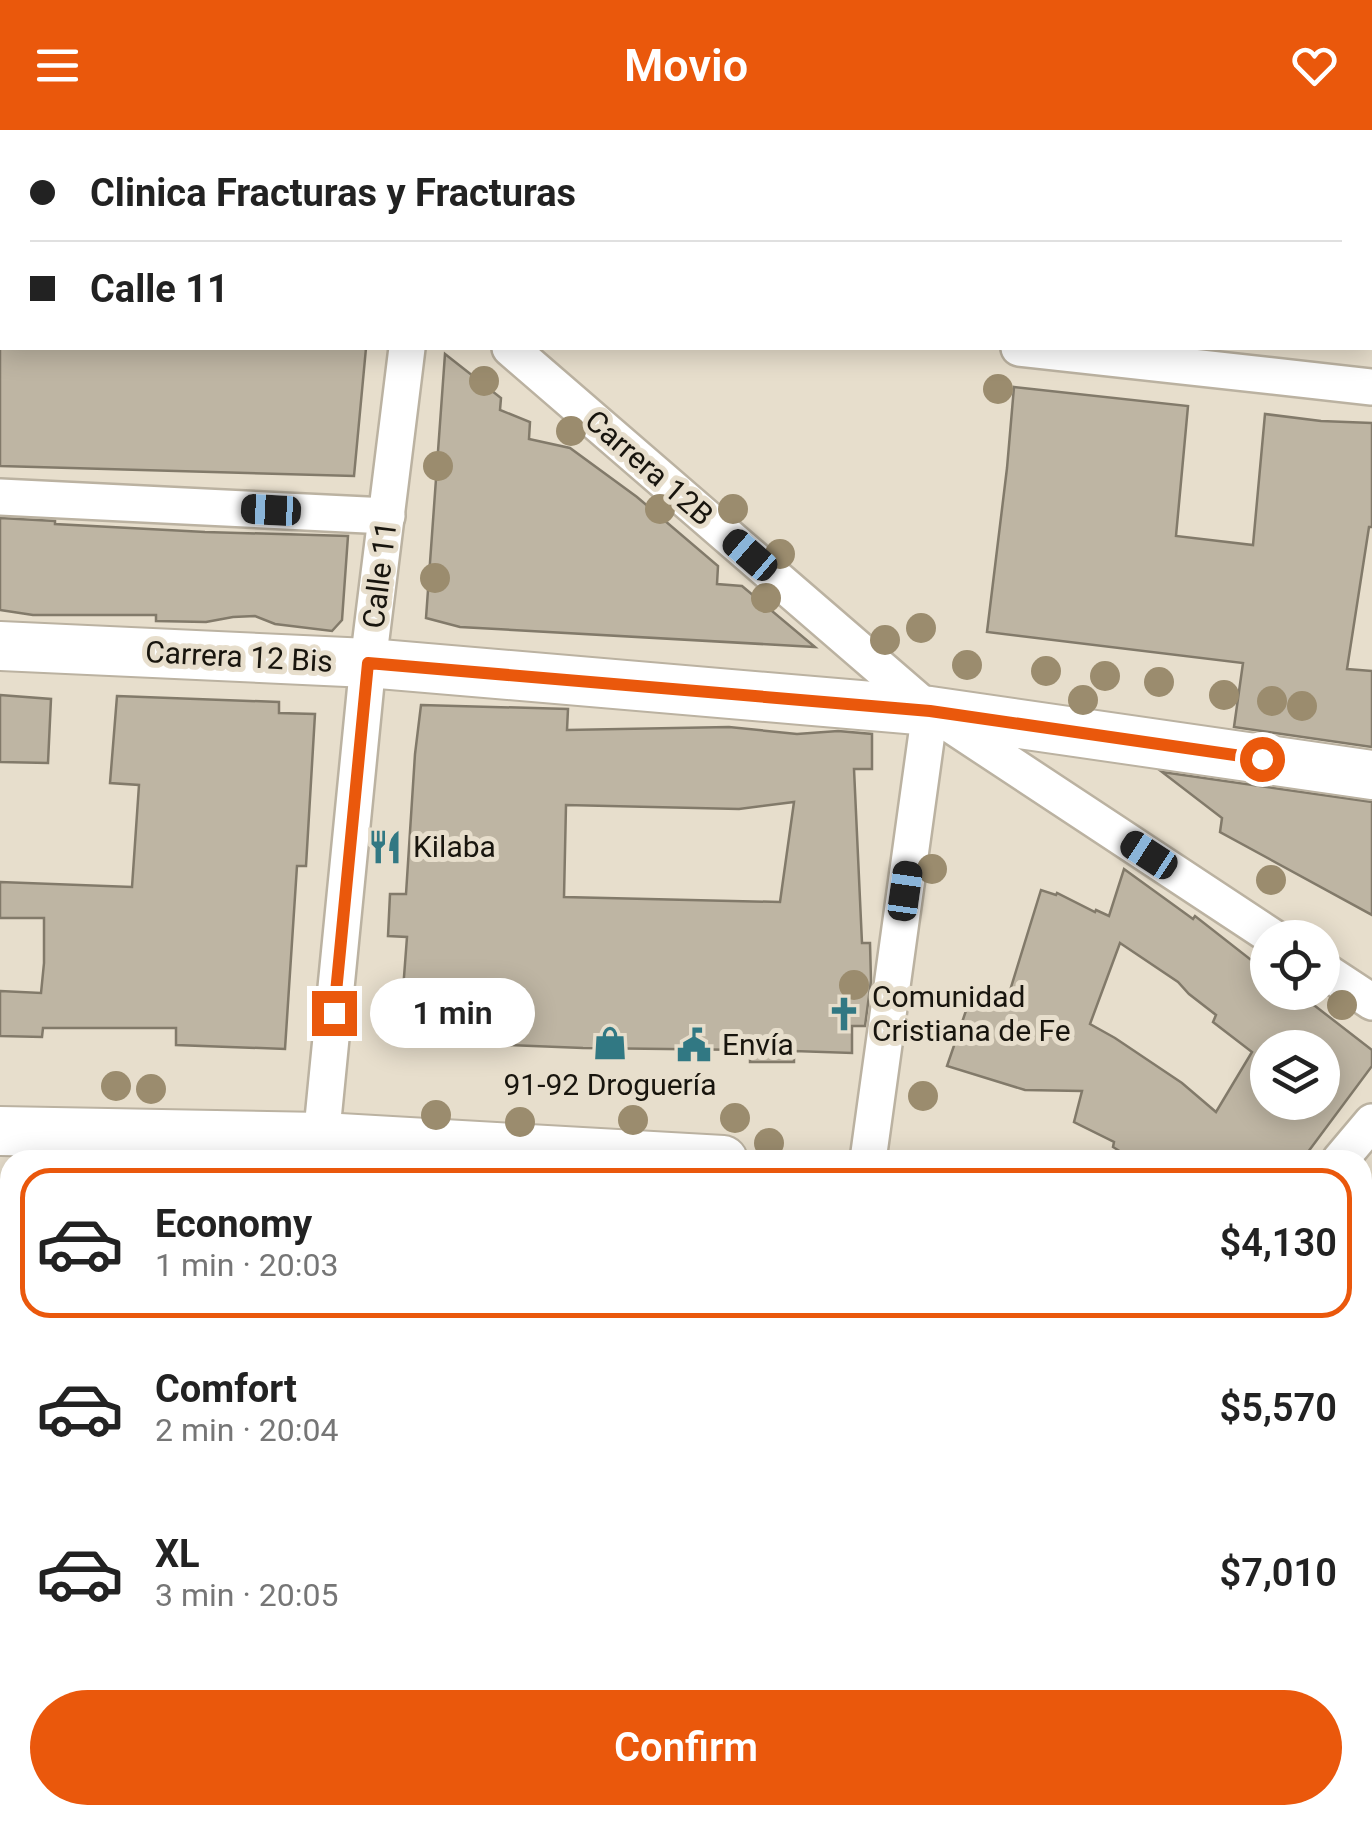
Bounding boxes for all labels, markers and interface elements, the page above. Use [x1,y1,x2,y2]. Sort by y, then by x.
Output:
icon: menu [30,38,85,93]
icon: heart [1287,38,1342,93]
text: Movio [624,39,748,92]
text: Clinica Fracturas y Fracturas [90,171,576,215]
text: Calle 11 [90,267,229,311]
street label: Carrera 12B [578,403,720,533]
car [240,493,302,527]
street label: Calle 11 [356,519,403,630]
car [718,524,782,586]
street label: Carrera 12 Bis [144,634,334,679]
route start [1240,737,1285,782]
car [1116,826,1182,884]
restaurant icon: Kilaba [366,828,404,866]
place label: Kilaba [413,829,496,864]
car [886,859,924,923]
map controls [1250,920,1340,1120]
button: locate [1250,920,1340,1010]
callout: 1 min [369,978,534,1048]
place label: Comunidad Cristiana de Fe [872,979,1071,1048]
route end [312,991,357,1036]
text: 1 min [412,994,493,1032]
church icon: Comunidad Cristiana de Fe [825,995,863,1033]
shop icon: 91-92 Droguería [591,1024,629,1062]
public building icon: Envía [675,1026,713,1064]
place label: Envía [722,1027,794,1062]
button: layers [1250,1030,1340,1120]
place label: 91-92 Droguería [503,1067,717,1102]
icon: car [35,1198,125,1288]
text: Economy [155,1202,312,1246]
text: $4,130 [1220,1221,1337,1265]
text: 1 min · 20:03 [155,1246,338,1284]
icon: car [35,1363,125,1453]
text: Comfort [155,1367,297,1411]
text: $5,570 [1220,1386,1337,1430]
text: 2 min · 20:04 [155,1411,338,1449]
icon: car [35,1528,125,1618]
text: XL [155,1532,200,1576]
text: $7,010 [1220,1551,1337,1595]
text: 3 min · 20:05 [155,1576,338,1614]
button: Confirm [30,1690,1342,1805]

